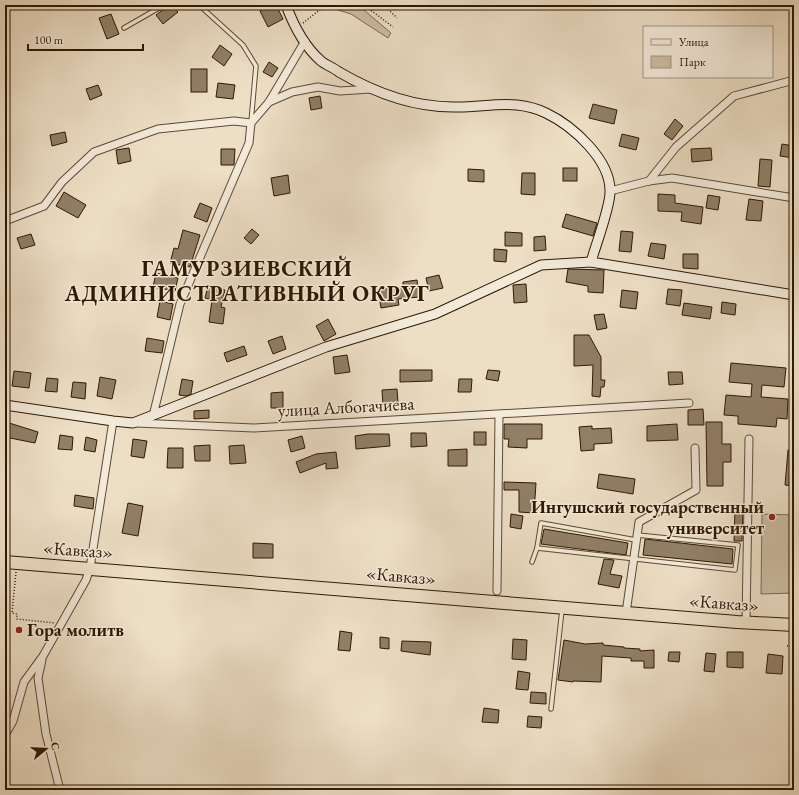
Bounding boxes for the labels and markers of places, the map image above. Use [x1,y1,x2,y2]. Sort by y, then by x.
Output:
place label: Ингушский государственный университет [531,495,764,539]
marker: Ингушский государственный университет [767,512,777,522]
place label: Гора молитв [27,618,124,641]
marker: Гора молитв [14,625,24,635]

